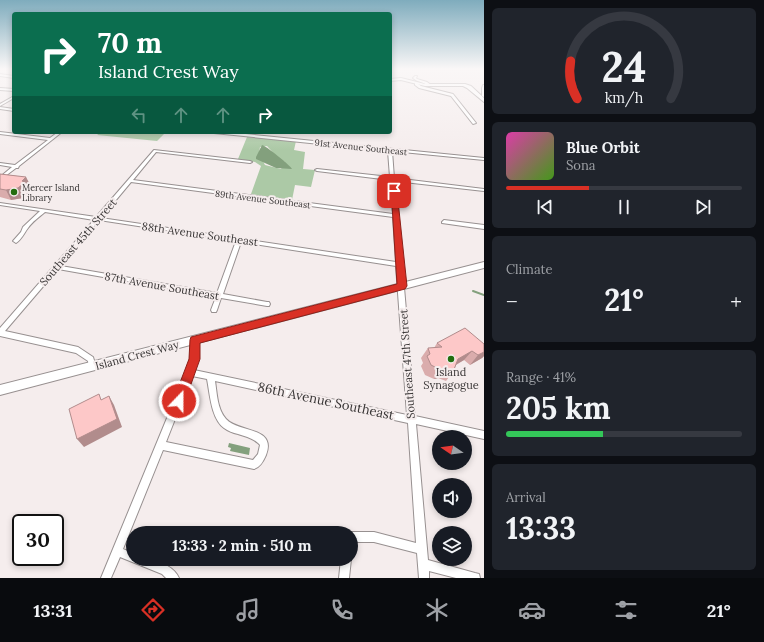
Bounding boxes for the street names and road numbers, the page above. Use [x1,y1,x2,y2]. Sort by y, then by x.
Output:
street label: 91st Avenue Southeast [314,137,408,157]
street label: 89th Avenue Southeast [215,188,312,210]
street label: Southeast 45th Street [36,195,120,288]
street label: 88th Avenue Southeast [141,219,260,249]
street label: 87th Avenue Southeast [104,269,221,303]
street label: Southeast 47th Street [396,308,418,419]
street label: Island Crest Way [94,337,181,373]
street label: 86th Avenue Southeast [256,378,396,424]

